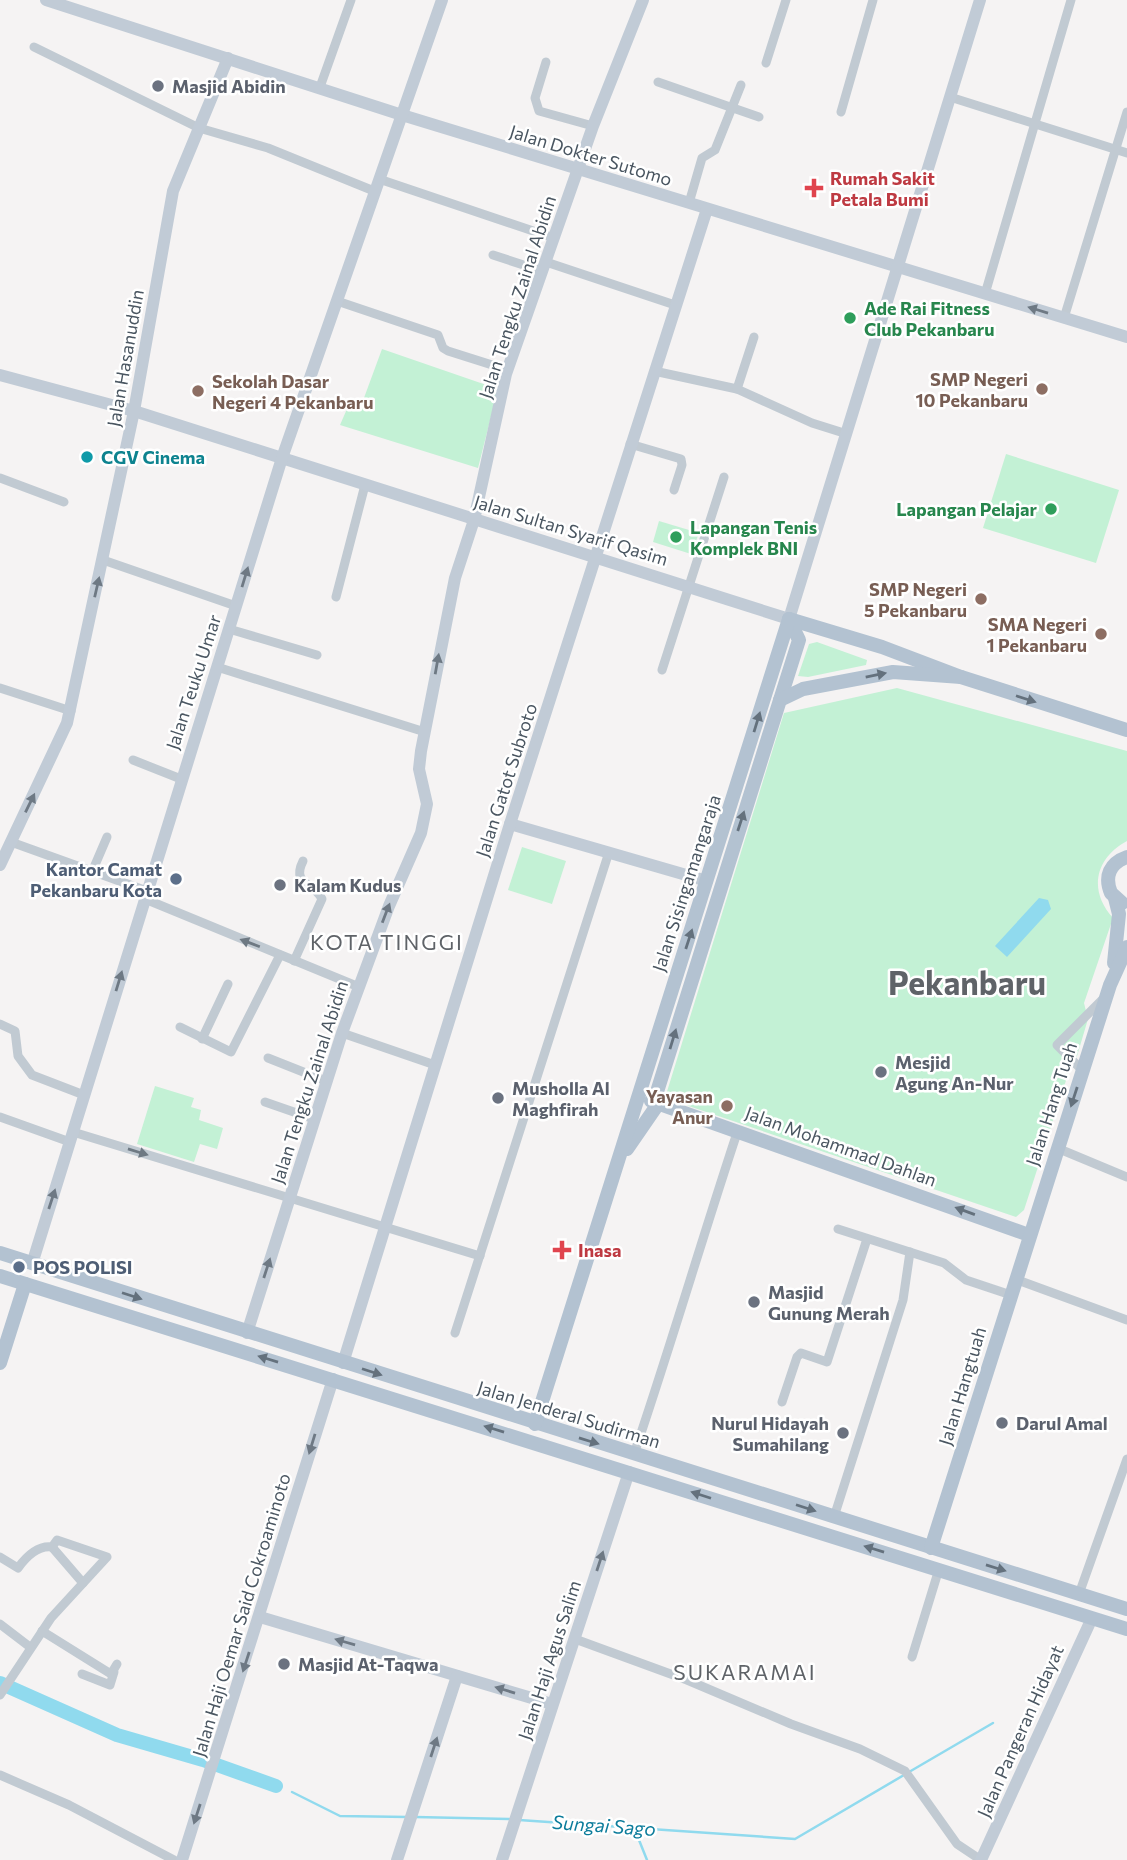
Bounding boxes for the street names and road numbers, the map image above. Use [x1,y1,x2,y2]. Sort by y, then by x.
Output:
street label: Jalan Dokter Sutomo [507,120,675,190]
street label: Jalan Tengku Zainal Abidin [474,193,560,401]
street label: Jalan Hasanuddin [102,288,148,428]
street label: Jalan Sultan Syarif Qasim [471,490,671,570]
street label: Jalan Teuku Umar [161,612,225,752]
street label: Jalan Gatot Subroto [471,700,541,860]
street label: Jalan Sisingamangaraja [647,792,725,974]
street label: Jalan Tengku Zainal Abidin [266,978,352,1186]
street label: Jalan Hang Tuah [1021,1039,1081,1169]
street label: Jalan Mohammad Dahlan [742,1101,940,1191]
street label: Jalan Hangtuah [934,1324,990,1448]
street label: Jalan Jenderal Sudirman [475,1376,663,1452]
street label: Jalan Haji Oemar Said Cokroaminoto [187,1470,295,1760]
street label: Jalan Haji Agus Salim [513,1578,585,1742]
street label: Jalan Pangeran Hidayat [972,1641,1068,1821]

